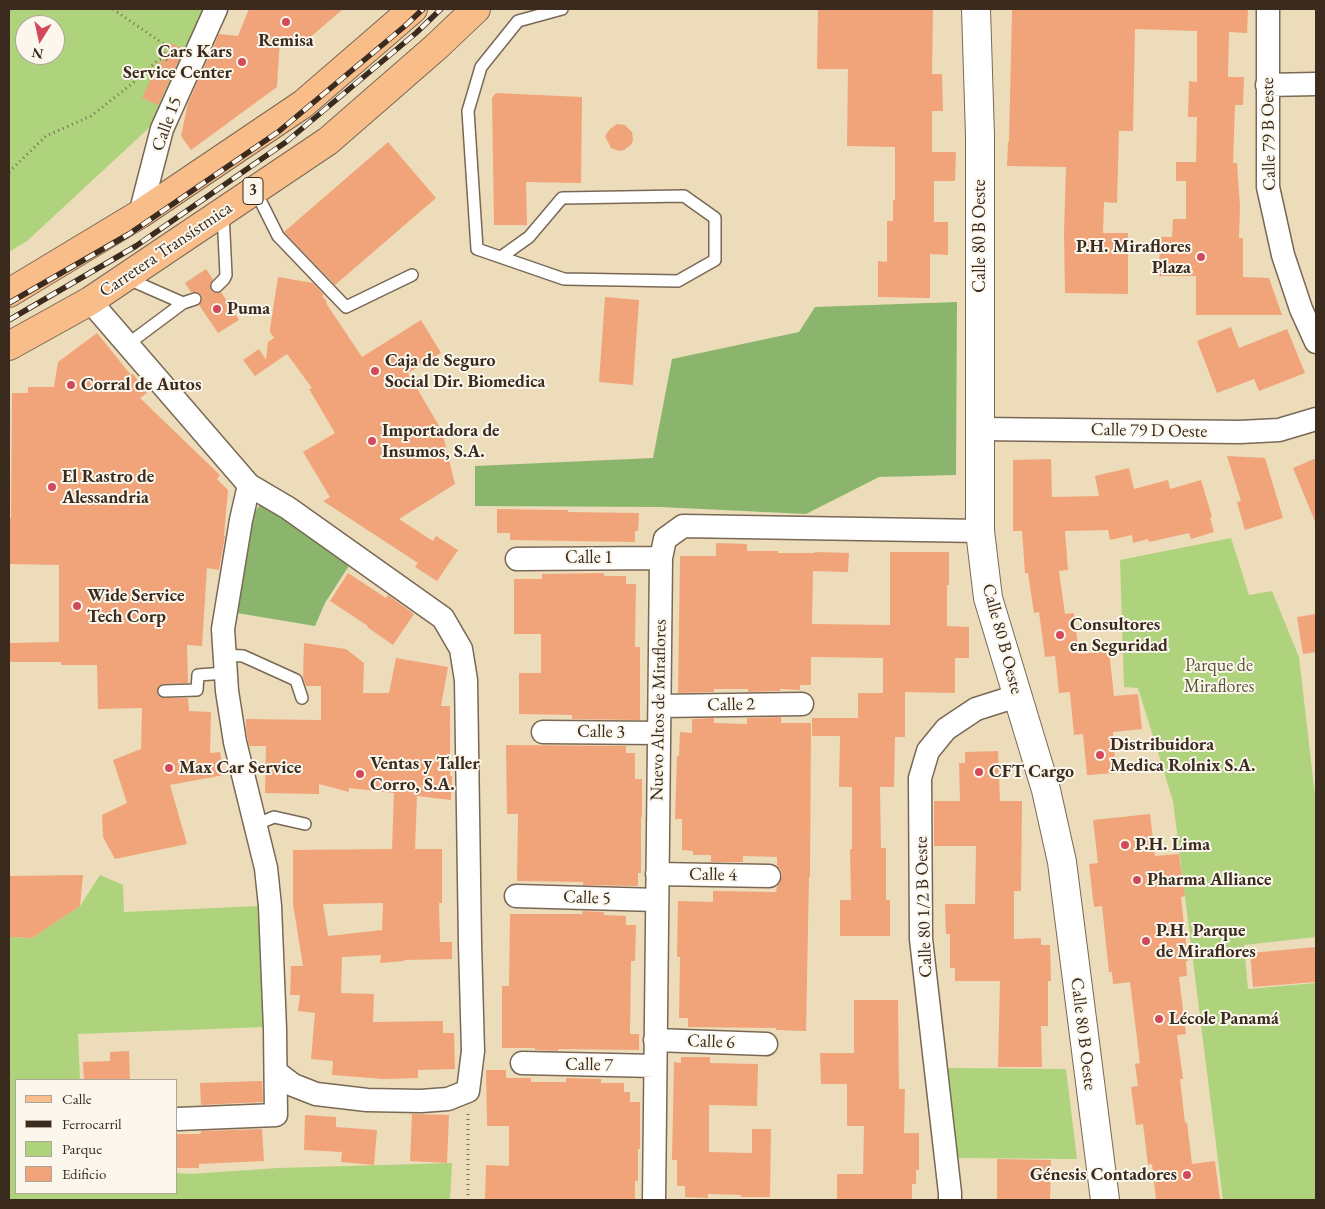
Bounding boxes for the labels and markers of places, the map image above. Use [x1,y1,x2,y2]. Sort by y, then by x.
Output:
marker: Remisa [280,16,292,28]
place label: Remisa [258,30,314,52]
place label: Cars Kars Service Center [123,41,232,84]
marker: Cars Kars Service Center [236,56,248,68]
place label: P.H. Miraflores Plaza [1076,236,1191,278]
marker: P.H. Miraflores Plaza [1195,251,1207,263]
place label: Puma [227,298,270,320]
marker: Puma [211,303,223,315]
place label: Caja de Seguro Social Dir. Biomedica [385,350,545,392]
marker: Caja de Seguro Social Dir. Biomedica [369,365,381,377]
place label: Corral de Autos [81,374,201,396]
marker: Corral de Autos [65,379,77,391]
place label: Importadora de Insumos, S.A. [382,420,500,462]
marker: Importadora de Insumos, S.A. [366,435,378,447]
place label: El Rastro de Alessandria [62,466,154,508]
marker: El Rastro de Alessandria [46,481,58,493]
place label: Wide Service Tech Corp [87,585,185,628]
marker: Wide Service Tech Corp [71,600,83,612]
place label: Consultores en Seguridad [1070,614,1168,656]
marker: Consultores en Seguridad [1054,629,1066,641]
place label: Distribuidora Medica Rolnix S.A. [1110,734,1255,776]
marker: Distribuidora Medica Rolnix S.A. [1094,749,1106,761]
place label: Ventas y Taller Corro, S.A. [370,753,480,796]
place label: Max Car Service [179,757,301,779]
place label: CFT Cargo [989,761,1074,783]
marker: Max Car Service [163,762,175,774]
marker: CFT Cargo [973,766,985,778]
marker: Ventas y Taller Corro, S.A. [354,768,366,780]
place label: P.H. Lima [1135,834,1210,856]
marker: P.H. Lima [1119,839,1131,851]
place label: Pharma Alliance [1147,869,1271,891]
marker: Pharma Alliance [1131,874,1143,886]
place label: P.H. Parque de Miraflores [1156,920,1256,962]
marker: P.H. Parque de Miraflores [1140,935,1152,947]
place label: Lécole Panamá [1169,1008,1279,1030]
marker: Lécole Panamá [1153,1013,1165,1025]
place label: Génesis Contadores [1030,1164,1177,1186]
marker: Génesis Contadores [1181,1169,1193,1181]

